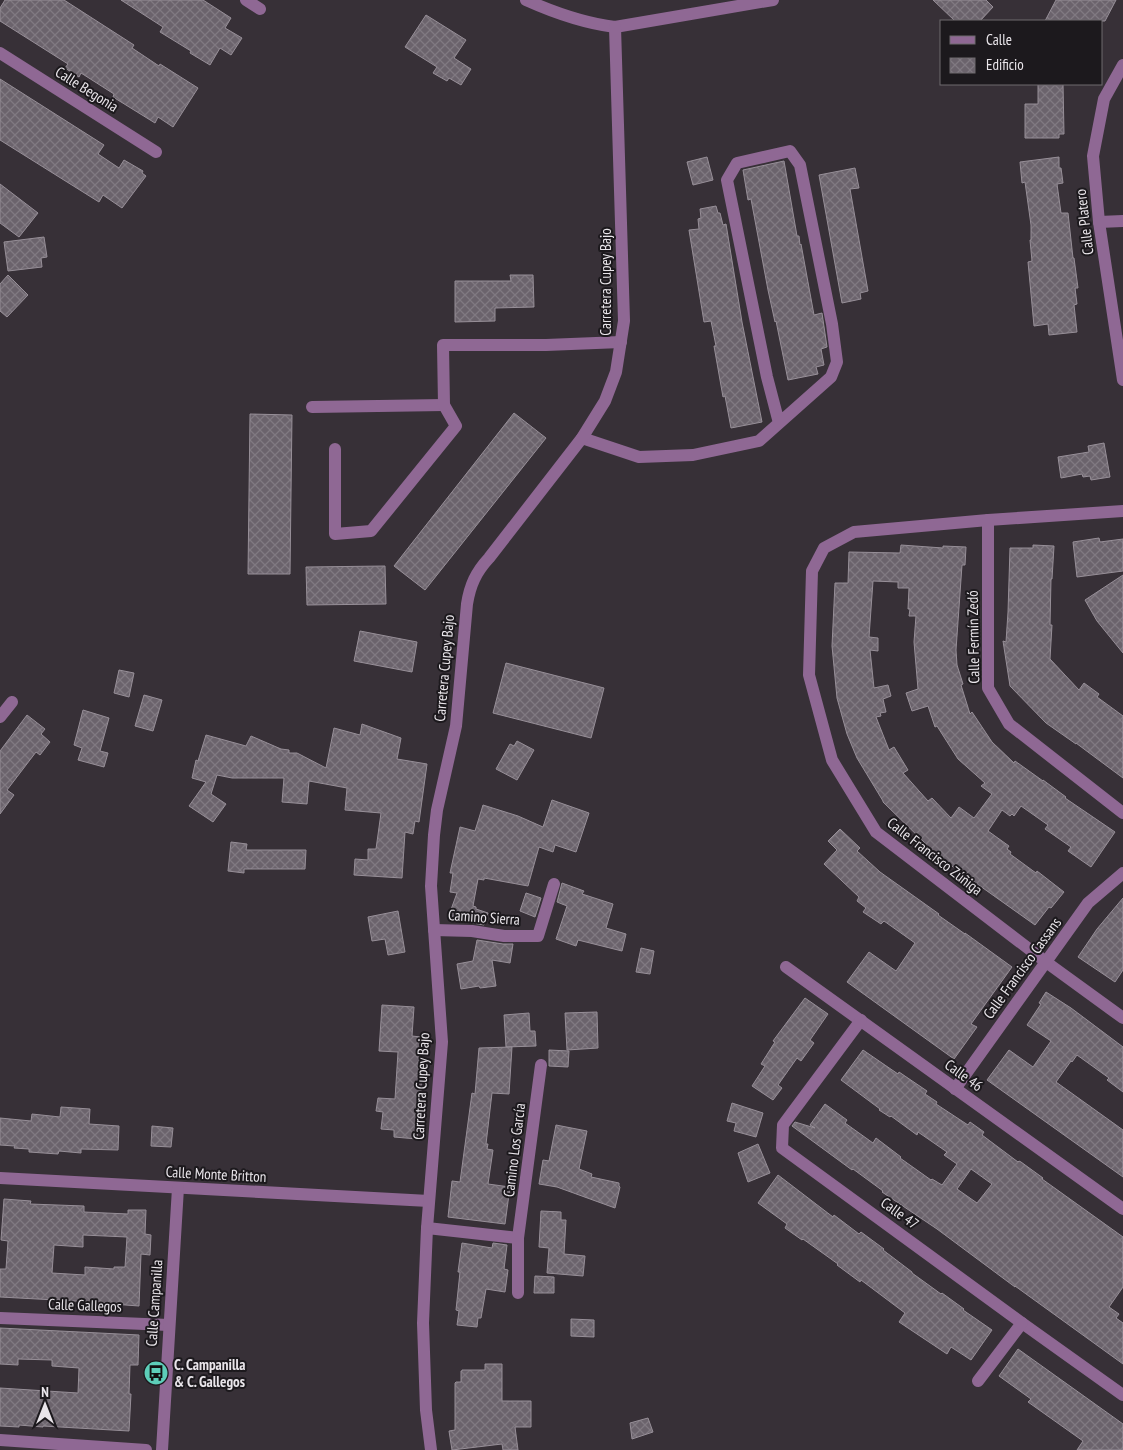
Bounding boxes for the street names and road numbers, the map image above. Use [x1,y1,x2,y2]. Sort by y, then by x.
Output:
street label: Calle Begonia [52,62,122,116]
street label: Calle Platero [1071,188,1097,256]
street label: Carretera Cupey Bajo [596,228,615,336]
street label: Calle Fermín Zedó [963,590,983,684]
street label: Carretera Cupey Bajo [430,614,458,722]
street label: Calle Francisco Zúñiga [884,813,986,899]
street label: Camino Sierra [447,905,521,929]
street label: Calle Francisco Cassans [979,914,1065,1022]
street label: Carretera Cupey Bajo [409,1032,433,1140]
street label: Calle 46 [941,1055,987,1095]
street label: Camino Los García [499,1102,529,1198]
street label: Calle Monte Britton [165,1162,267,1186]
street label: Calle 47 [877,1193,923,1233]
street label: Calle Campanilla [141,1259,167,1347]
street label: Calle Gallegos [48,1294,122,1316]

